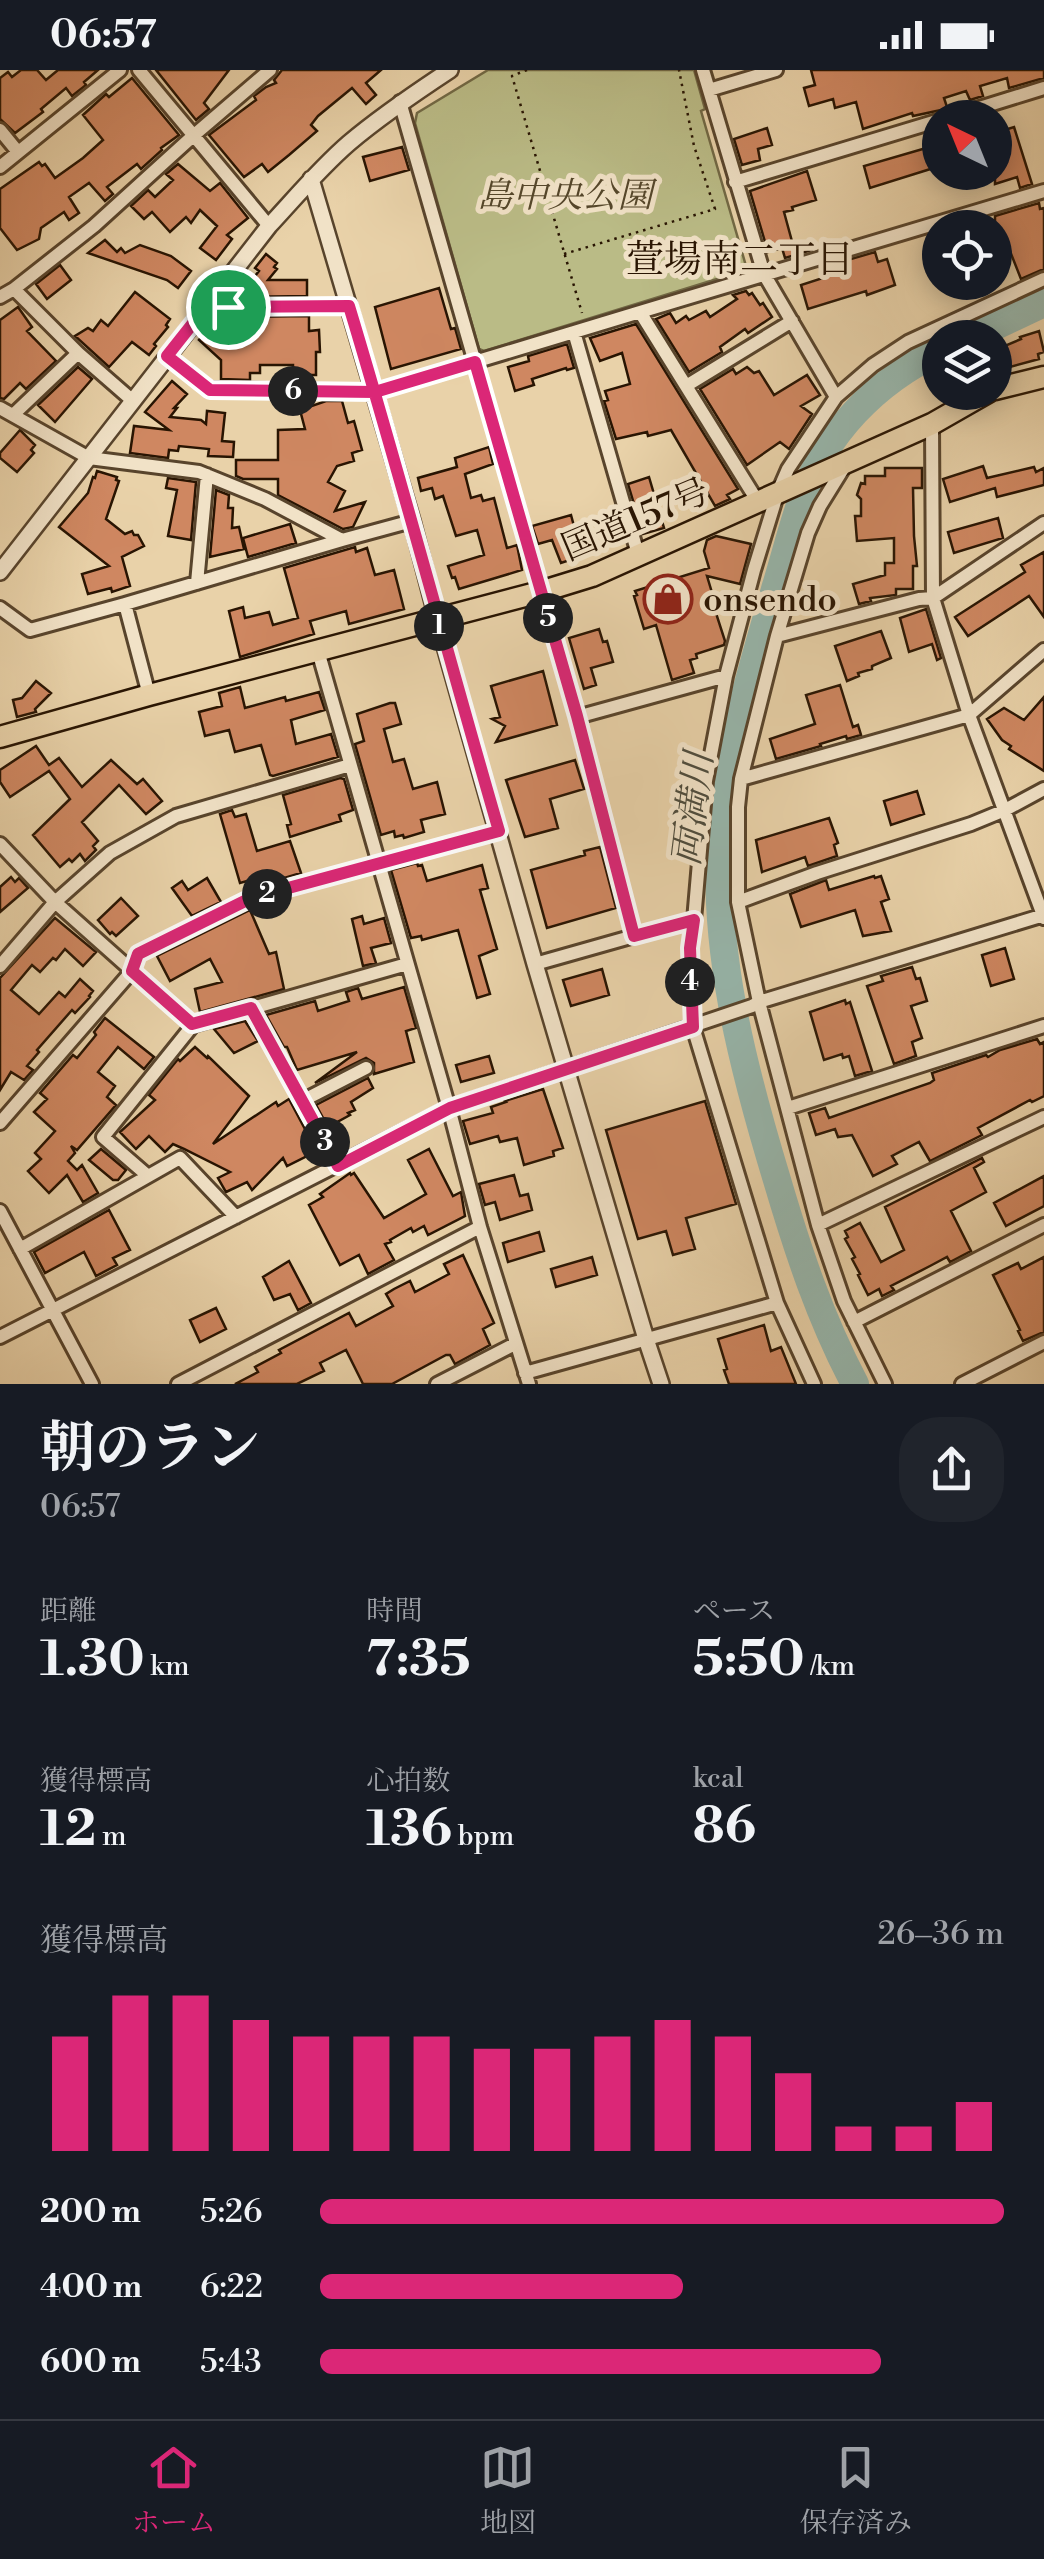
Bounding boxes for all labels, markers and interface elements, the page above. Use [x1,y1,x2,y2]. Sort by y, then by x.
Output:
text: 06:57 [50,12,157,59]
north arrow [922,100,1012,190]
map controls [922,100,1012,410]
park label: 島中央公園 [477,175,657,218]
button: locate [922,210,1012,300]
district label: 萱場南二丁目 [626,237,854,284]
pin [186,265,271,350]
icon: arrive [201,280,256,335]
button: layers [922,320,1012,410]
pin: 6 [268,366,318,416]
text: 6 [284,373,302,408]
street label: 国道157号 [555,470,716,571]
shop icon: onsendo [642,573,694,625]
place label: onsendo [703,579,837,622]
pin: 5 [523,593,573,643]
text: 5 [539,600,557,635]
pin: 1 [414,601,464,651]
text: 1 [432,608,446,643]
water label: 両満川 [663,746,724,869]
pin: 2 [242,869,292,919]
text: 2 [258,876,276,911]
pin: 4 [665,957,715,1007]
text: 4 [681,964,699,999]
pin: 3 [300,1117,350,1167]
text: 3 [317,1124,333,1159]
text: 朝のラン [40,1415,260,1484]
button: share [899,1417,1004,1522]
text: 06:57 [40,1487,120,1527]
text: 距離 [40,1594,96,1629]
text: 時間 [366,1594,422,1629]
text: ペース [693,1594,775,1629]
text: 1.30 [40,1629,145,1691]
text: 7:35 [366,1629,470,1691]
text: 5:50 [693,1629,805,1691]
text: km [145,1649,189,1684]
text: /km [805,1649,855,1684]
text: kcal [693,1761,743,1796]
text: 獲得標高 [40,1764,152,1799]
text: 心拍数 [366,1764,450,1799]
text: 86 [693,1796,756,1858]
text: 12 [40,1799,96,1861]
text: 136 [366,1799,452,1861]
text: m [96,1819,127,1854]
text: bpm [452,1819,514,1854]
text: 26–36 m [877,1914,1004,1954]
text: 獲得標高 [40,1921,168,1961]
text: 200 m [40,2192,141,2232]
text: 5:26 [200,2192,263,2232]
text: 400 m [40,2267,142,2307]
text: 6:22 [200,2267,263,2307]
text: 600 m [40,2342,141,2382]
text: 5:43 [200,2342,262,2382]
tab: ホーム [132,2440,216,2541]
tab: 地図 [480,2440,536,2541]
tab: 保存済み [800,2440,912,2541]

